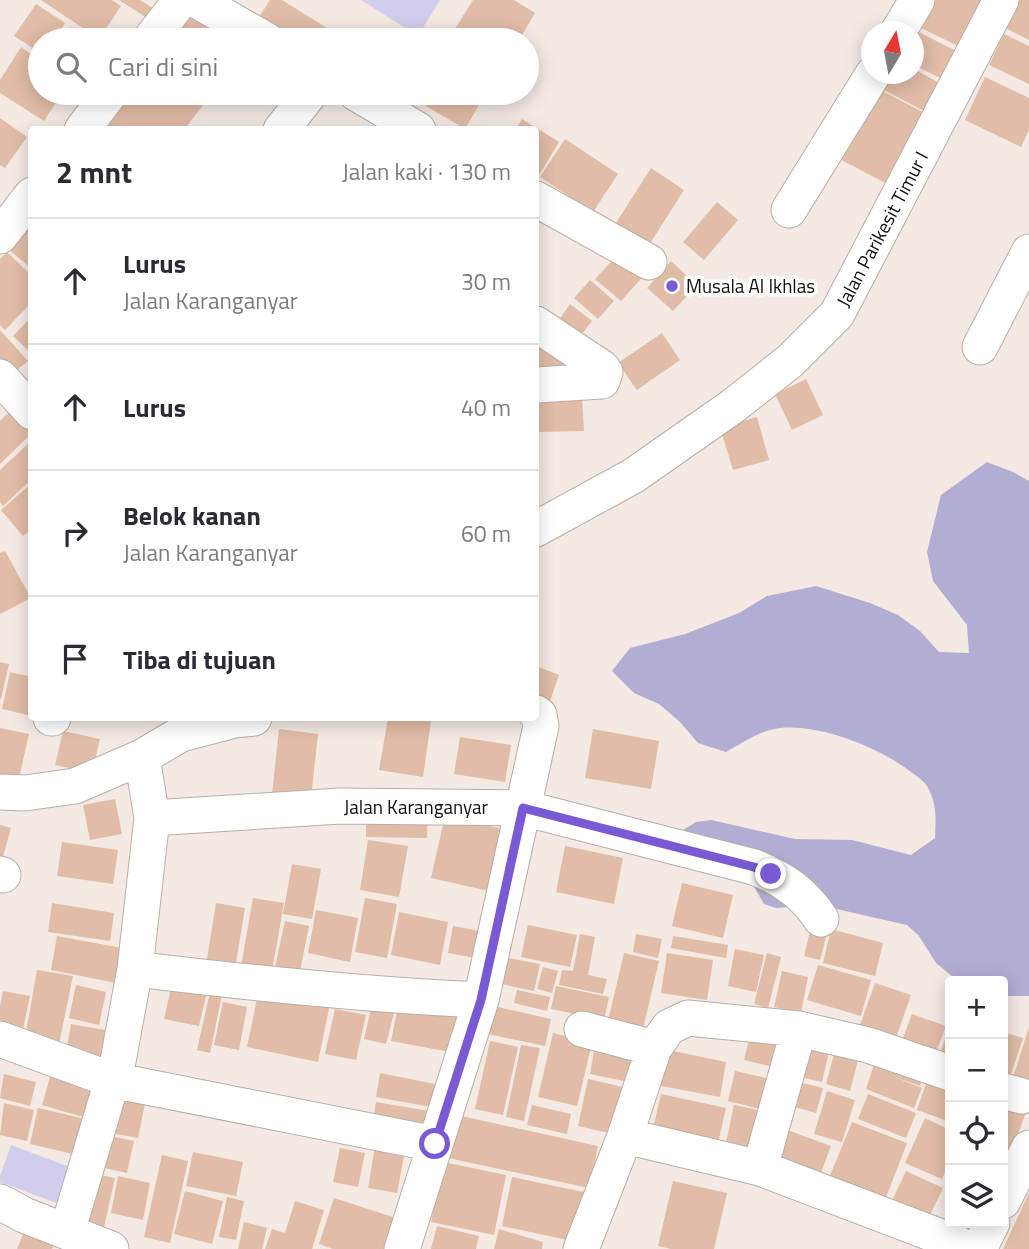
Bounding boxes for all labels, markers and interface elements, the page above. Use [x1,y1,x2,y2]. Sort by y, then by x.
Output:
north arrow [861,21,924,84]
search box [28,28,539,105]
text: Cari di sini [108,47,218,86]
icon: search [52,48,90,86]
street label: Jalan Parikesit Timur I [828,146,935,312]
text: 2 mnt [56,149,132,195]
text: Jalan kaki · 130 m [342,154,511,189]
text: Lurus [123,244,186,283]
icon: ahead [56,262,94,300]
text: 30 m [461,264,511,299]
place label: Musala Al Ikhlas [686,271,815,300]
marker: Musala Al Ikhlas [664,278,680,294]
text: Jalan Karanganyar [123,283,298,318]
icon: ahead [56,388,94,426]
text: Lurus [123,388,186,427]
text: 40 m [461,390,511,425]
text: Belok kanan [123,496,261,535]
icon: right [56,514,94,552]
text: 60 m [461,516,511,551]
text: Jalan Karanganyar [123,535,298,570]
icon: arrive [56,640,94,678]
text: Tiba di tujuan [123,640,276,679]
street label: Jalan Karanganyar [344,792,489,821]
route end [755,858,786,889]
map controls [945,976,1008,1228]
button: + [945,976,1008,1039]
button: − [945,1039,1008,1102]
button: locate [945,1102,1008,1165]
route start [419,1128,450,1159]
button: layers [945,1165,1008,1228]

